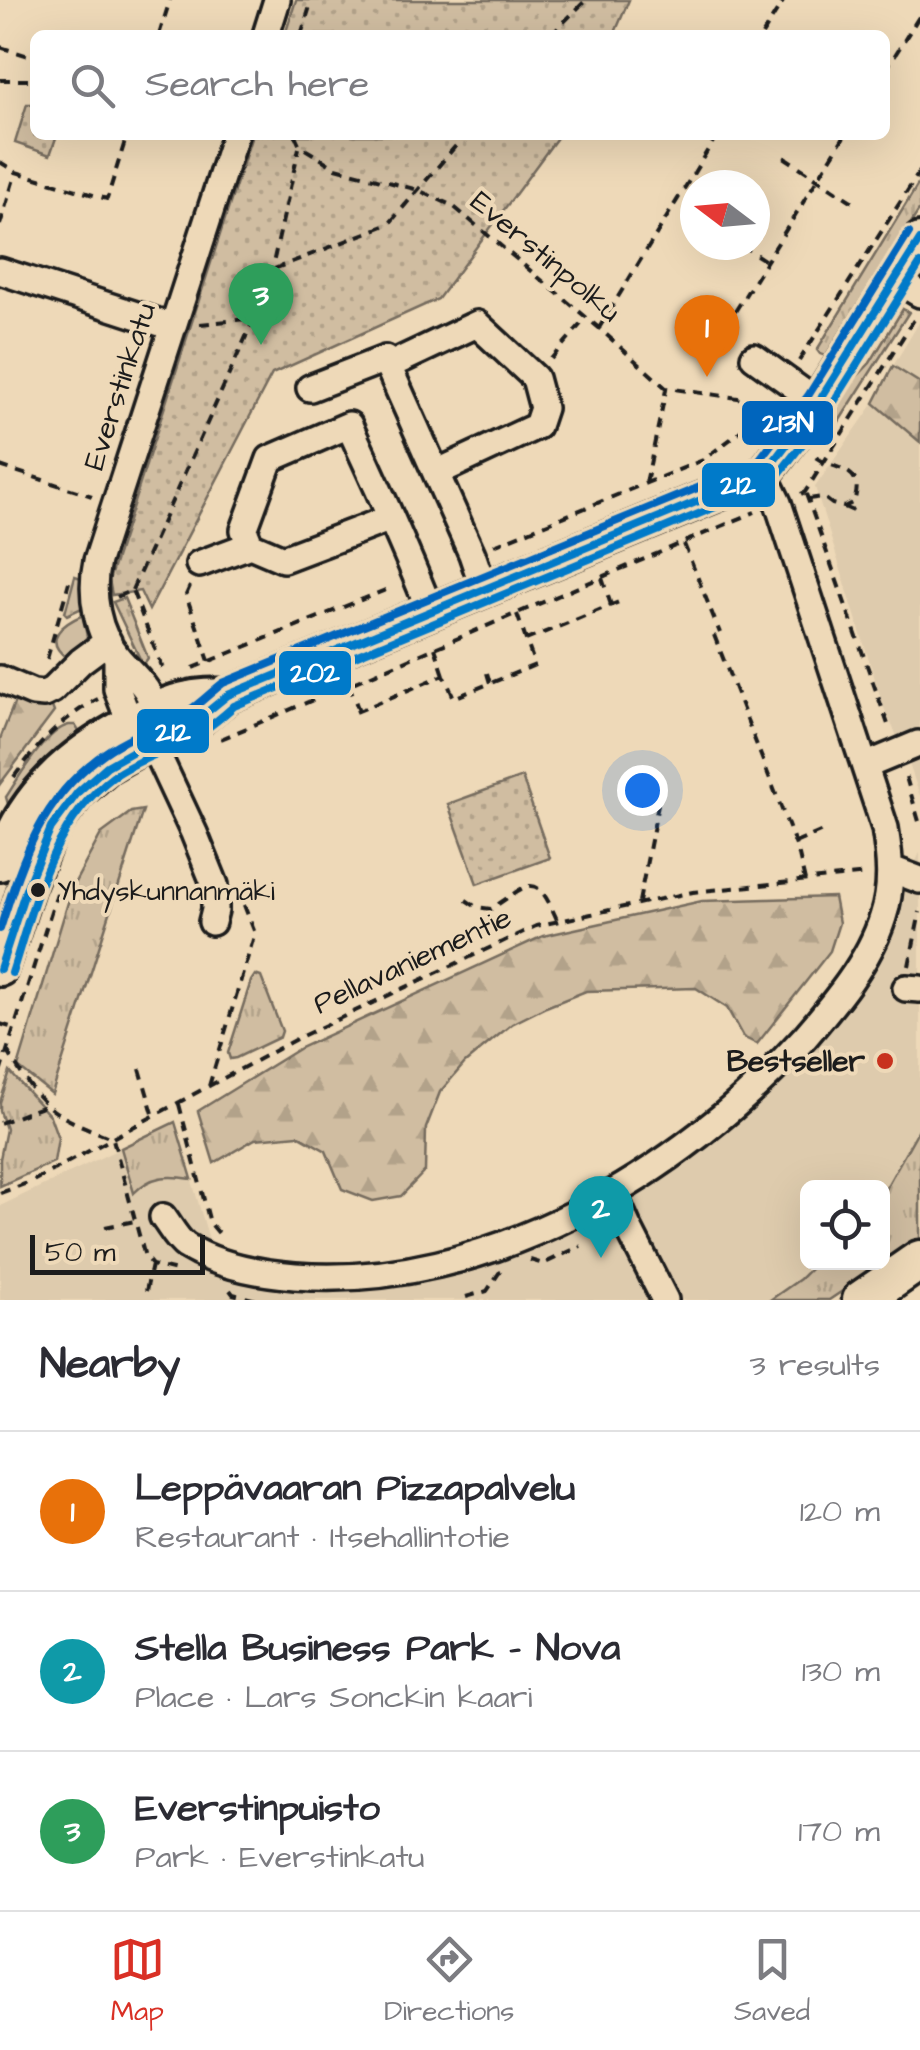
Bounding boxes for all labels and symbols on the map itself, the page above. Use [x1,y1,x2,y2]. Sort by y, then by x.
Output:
north arrow [680,170,770,260]
street label: Everstinpolku [461,181,630,332]
pin: 3 [228,262,294,345]
pin: 1 [674,294,740,377]
street label: Everstinkatu [73,297,167,475]
line badge: 213N [740,399,835,447]
text: 213N [761,404,814,443]
line badge: 212 [700,461,777,509]
text: 212 [719,466,757,505]
line badge: 202 [277,649,353,697]
text: 202 [289,654,341,693]
line badge: 212 [135,707,211,755]
text: 212 [154,713,192,752]
your location [617,765,668,816]
place label: Yhdyskunnanmäki [57,872,275,913]
marker: Yhdyskunnanmäki [28,880,48,900]
street label: Pellavaniementie [307,897,518,1025]
place label: Bestseller [727,1041,865,1083]
marker: Bestseller [874,1050,896,1072]
pin: 2 [568,1176,634,1258]
scale bar [30,1230,205,1274]

